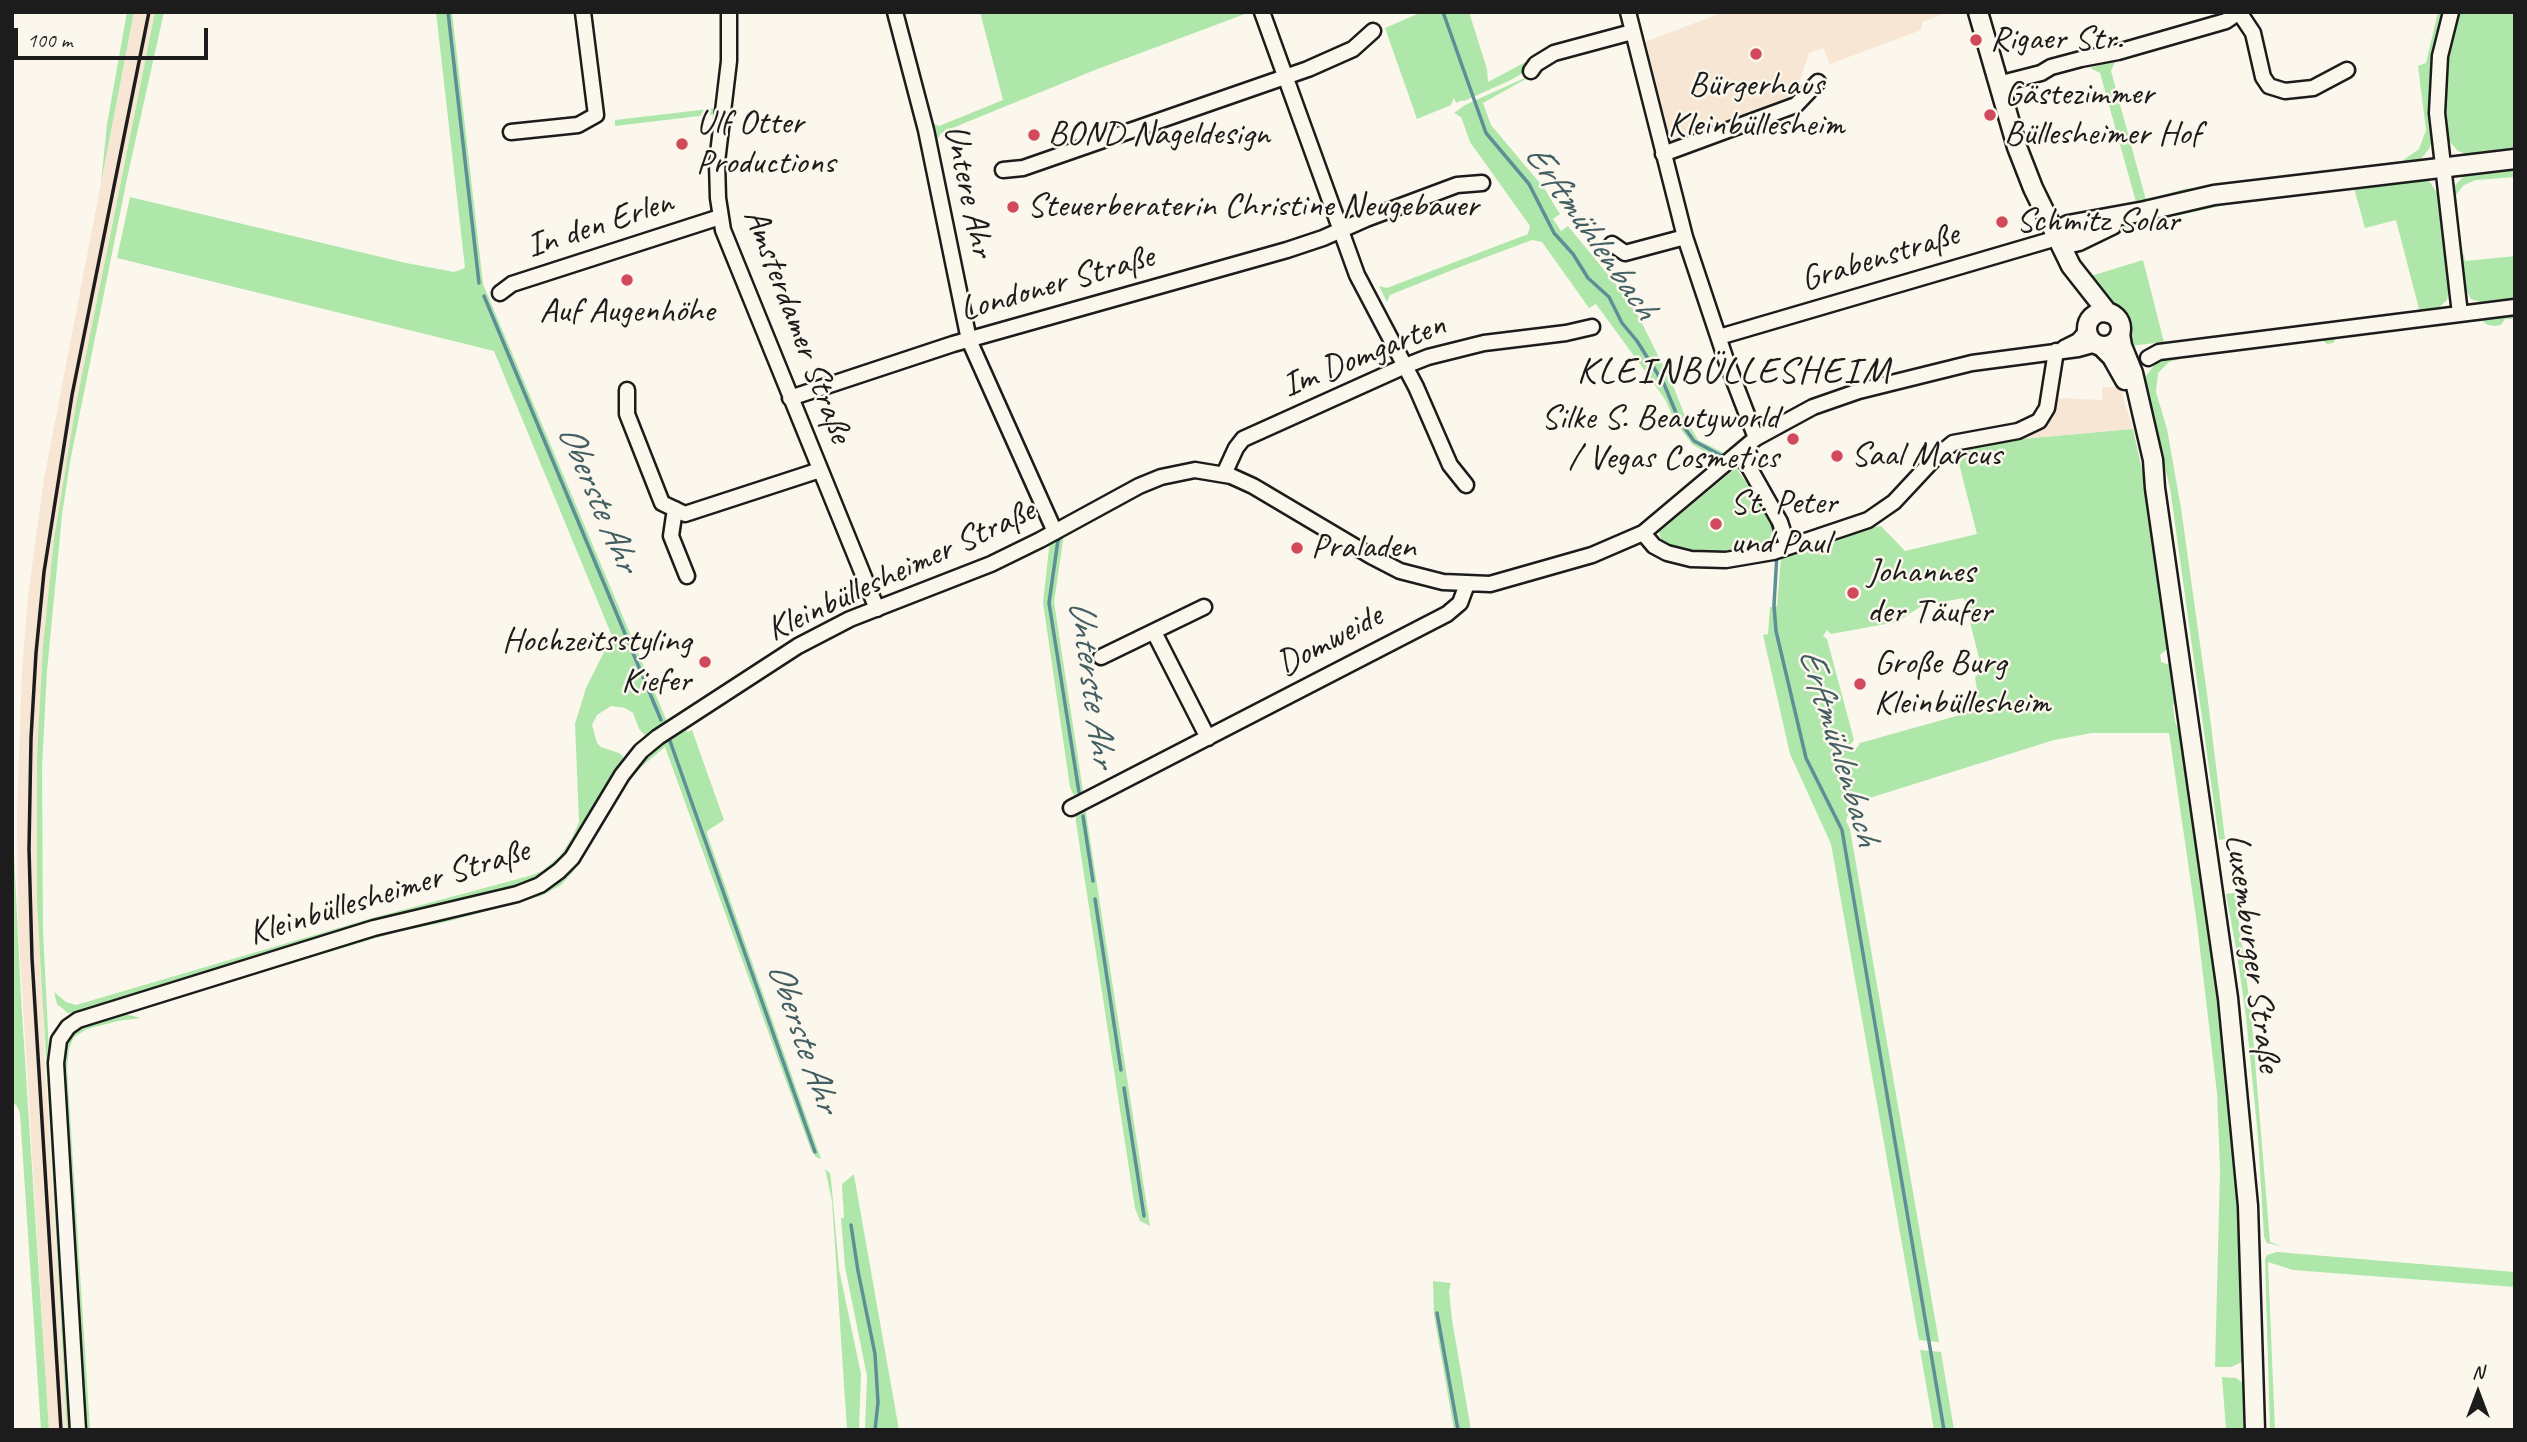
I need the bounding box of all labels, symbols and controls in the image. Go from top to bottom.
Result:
scale bar [18,14,212,58]
place label: Rigaer Str. [1990,19,2123,61]
text: 100 m [27,27,72,53]
marker: Rigaer Str. [1968,32,1984,48]
marker: Bürgerhaus Kleinbüllesheim [1748,46,1764,62]
place label: Bürgerhaus Kleinbüllesheim [1668,65,1844,147]
place label: Gästezimmer Büllesheimer Hof [2004,74,2201,156]
place label: Ulf Otter Productions [696,103,835,185]
marker: Gästezimmer Büllesheimer Hof [1982,107,1998,123]
place label: BOND Nageldesign [1048,114,1270,156]
street label: Untere Ahr [933,121,1003,261]
marker: BOND Nageldesign [1026,127,1042,143]
marker: Ulf Otter Productions [674,136,690,152]
water label: Erftmühlenbach [1513,136,1667,328]
street label: In den Erlen [522,182,678,268]
place label: Steuerberaterin Christine Neugebauer [1027,186,1479,228]
marker: Steuerberaterin Christine Neugebauer [1005,199,1021,215]
place label: Schmitz Solar [2016,201,2179,243]
street label: Amsterdamer Straße [733,203,861,449]
street label: Grabenstraße [1796,214,1964,302]
marker: Schmitz Solar [1994,214,2010,230]
street label: Londoner Straße [955,236,1159,332]
marker: Auf Augenhöhe [619,272,635,288]
place label: Auf Augenhöhe [540,291,714,333]
street label: Im Domgarten [1276,304,1452,408]
district label: KLEINBÜLLESHEIM [1580,349,1888,395]
place label: Silke S. Beautyworld / Vegas Cosmetics [1541,398,1779,480]
water label: Oberste Ahr [546,418,648,578]
marker: Silke S. Beautyworld / Vegas Cosmetics [1785,431,1801,447]
place label: Saal Marcus [1851,435,2002,477]
marker: Saal Marcus [1829,448,1845,464]
place label: St. Peter und Paul [1730,483,1837,565]
street label: Kleinbüllesheimer Straße [760,490,1042,652]
marker: St. Peter und Paul [1708,516,1724,532]
place label: Praladen [1311,527,1416,569]
marker: Praladen [1289,540,1305,556]
place label: Johannes der Täufer [1867,552,1992,634]
marker: Johannes der Täufer [1845,585,1861,601]
street label: Domweide [1270,596,1390,686]
water label: Unterste Ahr [1057,597,1125,769]
place label: Hochzeitsstyling Kiefer [502,621,691,703]
water label: Erftmühlenbach [1787,643,1889,851]
place label: Große Burg Kleinbüllesheim [1874,643,2050,725]
marker: Hochzeitsstyling Kiefer [697,654,713,670]
marker: Große Burg Kleinbüllesheim [1852,676,1868,692]
street label: Kleinbüllesheimer Straße [244,830,534,956]
street label: Luxemburger Straße [2215,831,2289,1075]
water label: Oberste Ahr [756,957,848,1117]
north arrow [2443,1358,2513,1428]
text: N [2472,1360,2484,1384]

